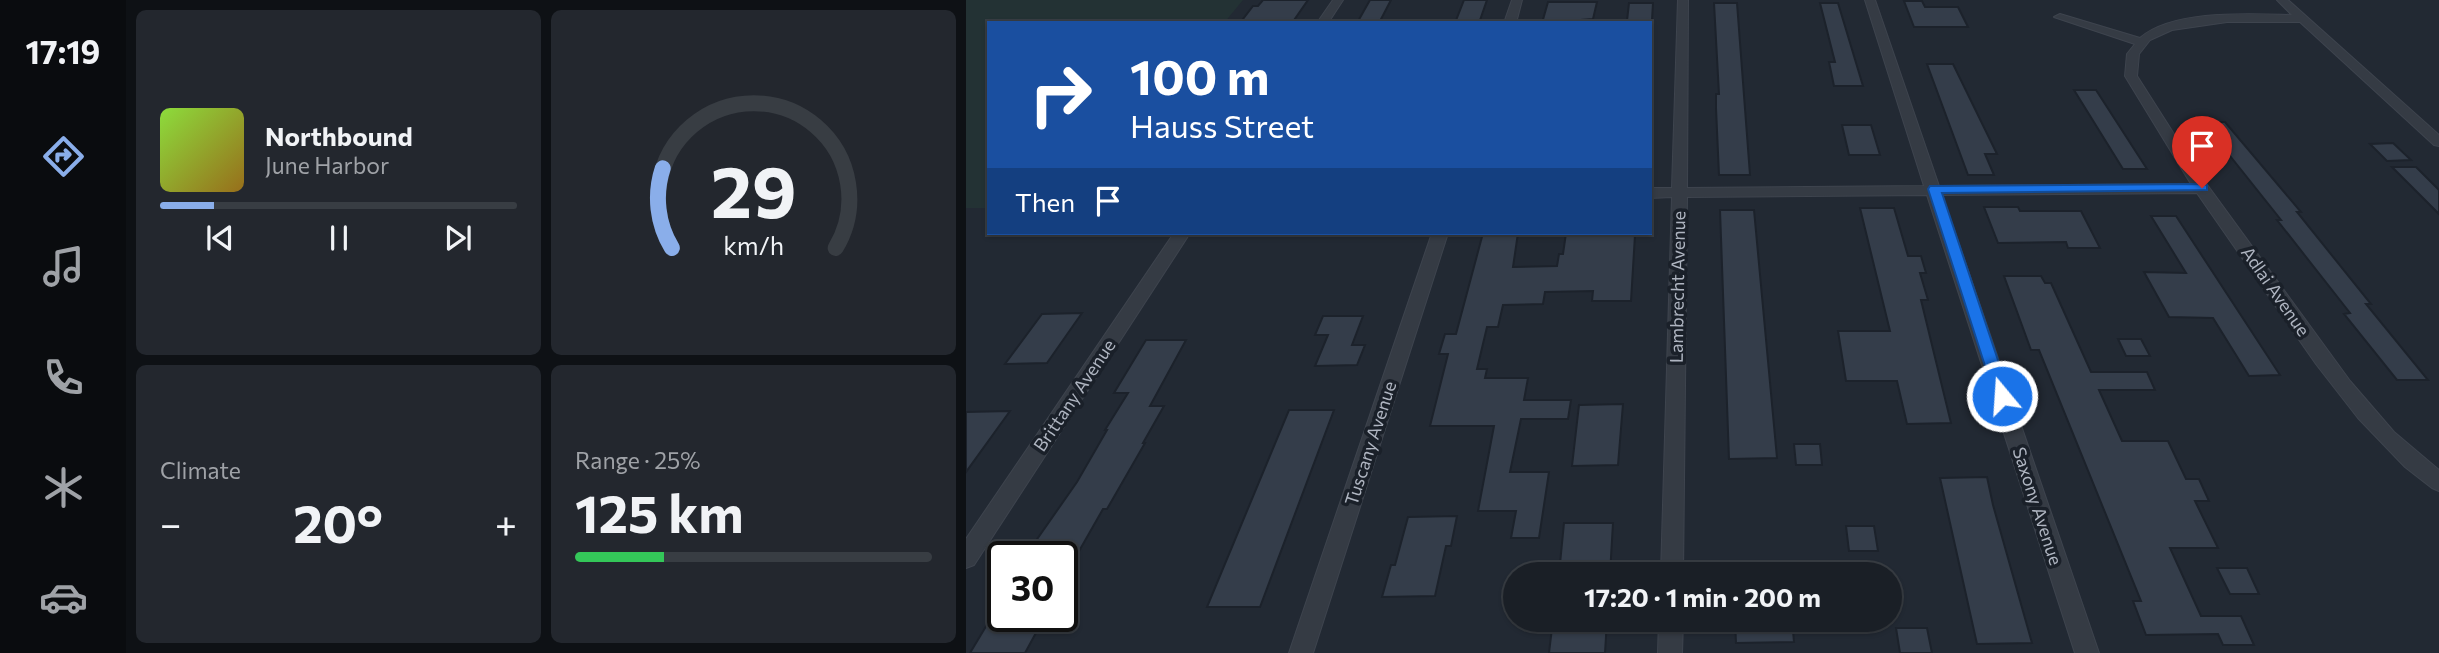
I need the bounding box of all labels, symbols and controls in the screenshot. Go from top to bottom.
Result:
text: 17:19 [26,31,100,71]
text: 100 m [1130,45,1269,105]
icon: right [1015,49,1106,140]
text: Hauss Street [1130,105,1314,145]
pin [2172,116,2232,188]
text: Northbound [265,120,413,151]
icon: arrive [2183,127,2221,165]
icon: directions [39,132,88,181]
text: 29 [711,145,796,234]
text: June Harbor [265,151,389,179]
icon: arrive [1089,182,1127,220]
text: Then [1015,186,1075,217]
street label: Lambrecht Avenue [1665,211,1689,363]
icon: previous [201,219,239,257]
icon: pause [320,219,358,257]
icon: next [439,219,477,257]
text: km/h [723,230,784,260]
icon: music [39,242,88,291]
street label: Adlai Avenue [2237,242,2315,340]
street label: Brittany Avenue [1028,335,1120,455]
icon: phone [39,353,88,402]
position arrow [1965,359,2039,433]
street label: Tuscany Avenue [1340,378,1400,508]
street label: Saxony Avenue [2009,444,2067,568]
text: Range · 25% [575,446,700,474]
text: Climate [160,456,241,484]
icon: climate [39,463,88,512]
text: 125 km [575,480,744,544]
text: 20° [293,490,383,554]
text: − [160,499,182,546]
text: + [495,499,517,546]
speed limit sign: 30 [987,541,1078,632]
icon: car [39,573,88,622]
text: 17:20 · 1 min · 200 m [1584,581,1821,612]

